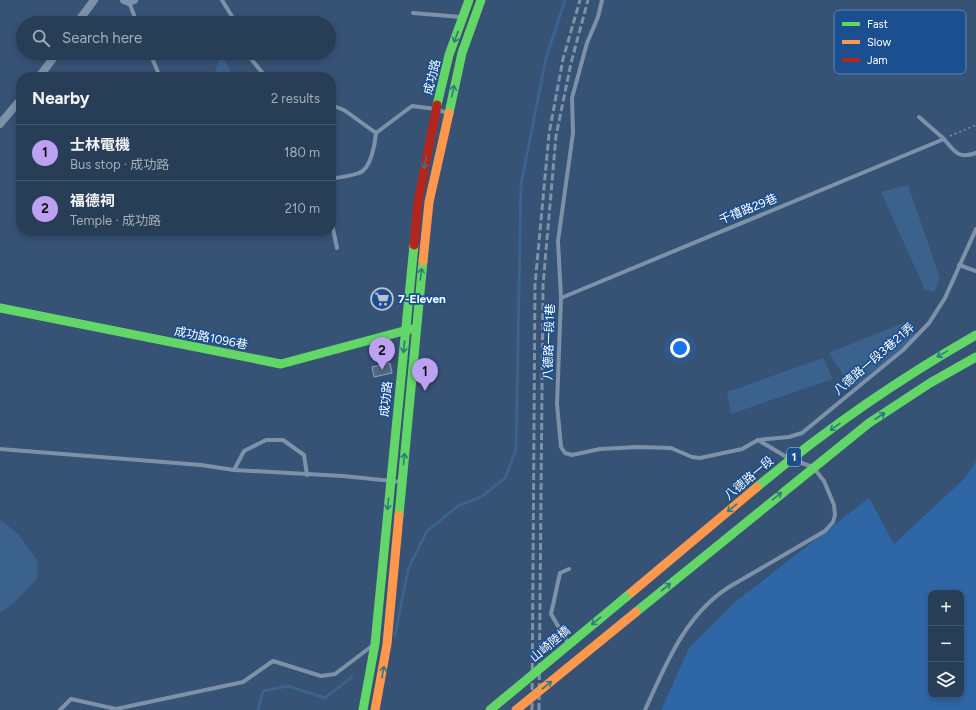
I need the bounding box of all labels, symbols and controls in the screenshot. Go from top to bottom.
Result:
legend [834,10,966,74]
search box [16,16,336,60]
text: Fast [867,18,888,31]
icon: search [30,27,52,49]
text: Search here [62,29,142,47]
one-way arrow [452,30,460,42]
text: Slow [867,36,891,49]
text: Jam [867,54,888,67]
street label: 成功路 [421,58,443,96]
one-way arrow [450,85,458,98]
text: Nearby [32,88,90,108]
text: 2 results [271,91,320,106]
text: 士林電機 [70,136,130,154]
text: 1 [42,145,48,160]
text: 180 m [284,145,320,160]
one-way arrow [421,156,429,169]
text: Bus stop · 成功路 [70,157,169,172]
street label: 千禧路29巷 [717,191,779,227]
text: 福德祠 [70,192,115,210]
text: 2 [41,201,49,216]
text: 210 m [285,201,320,216]
text: Temple · 成功路 [70,213,161,228]
one-way arrow [418,268,425,281]
supermarket icon: 7-Eleven [369,286,395,312]
place label: 7-Eleven [398,292,446,306]
street label: 八德路一段1巷 [541,303,557,381]
street label: 八德路一段3巷21弄 [831,320,917,398]
street label: 成功路1096巷 [173,324,249,352]
pin: 2 [369,337,395,370]
your location [670,338,690,358]
one-way arrow [400,340,407,353]
one-way arrow [936,351,948,359]
pin: 1 [412,358,438,391]
street label: 成功路 [377,380,395,418]
one-way arrow [874,411,885,420]
one-way arrow [829,423,840,431]
road number: 1 [787,448,801,466]
one-way arrow [401,453,408,466]
street label: 八德路一段 [722,453,776,503]
one-way arrow [772,492,783,500]
one-way arrow [384,498,392,511]
one-way arrow [727,503,738,512]
one-way arrow [660,582,671,591]
map controls [928,590,964,698]
button: + [928,590,964,626]
one-way arrow [590,617,601,626]
street label: 山崎陸橋 [527,623,573,665]
button: − [928,626,964,662]
button: layers [928,662,964,698]
one-way arrow [379,666,387,679]
one-way arrow [541,681,552,690]

